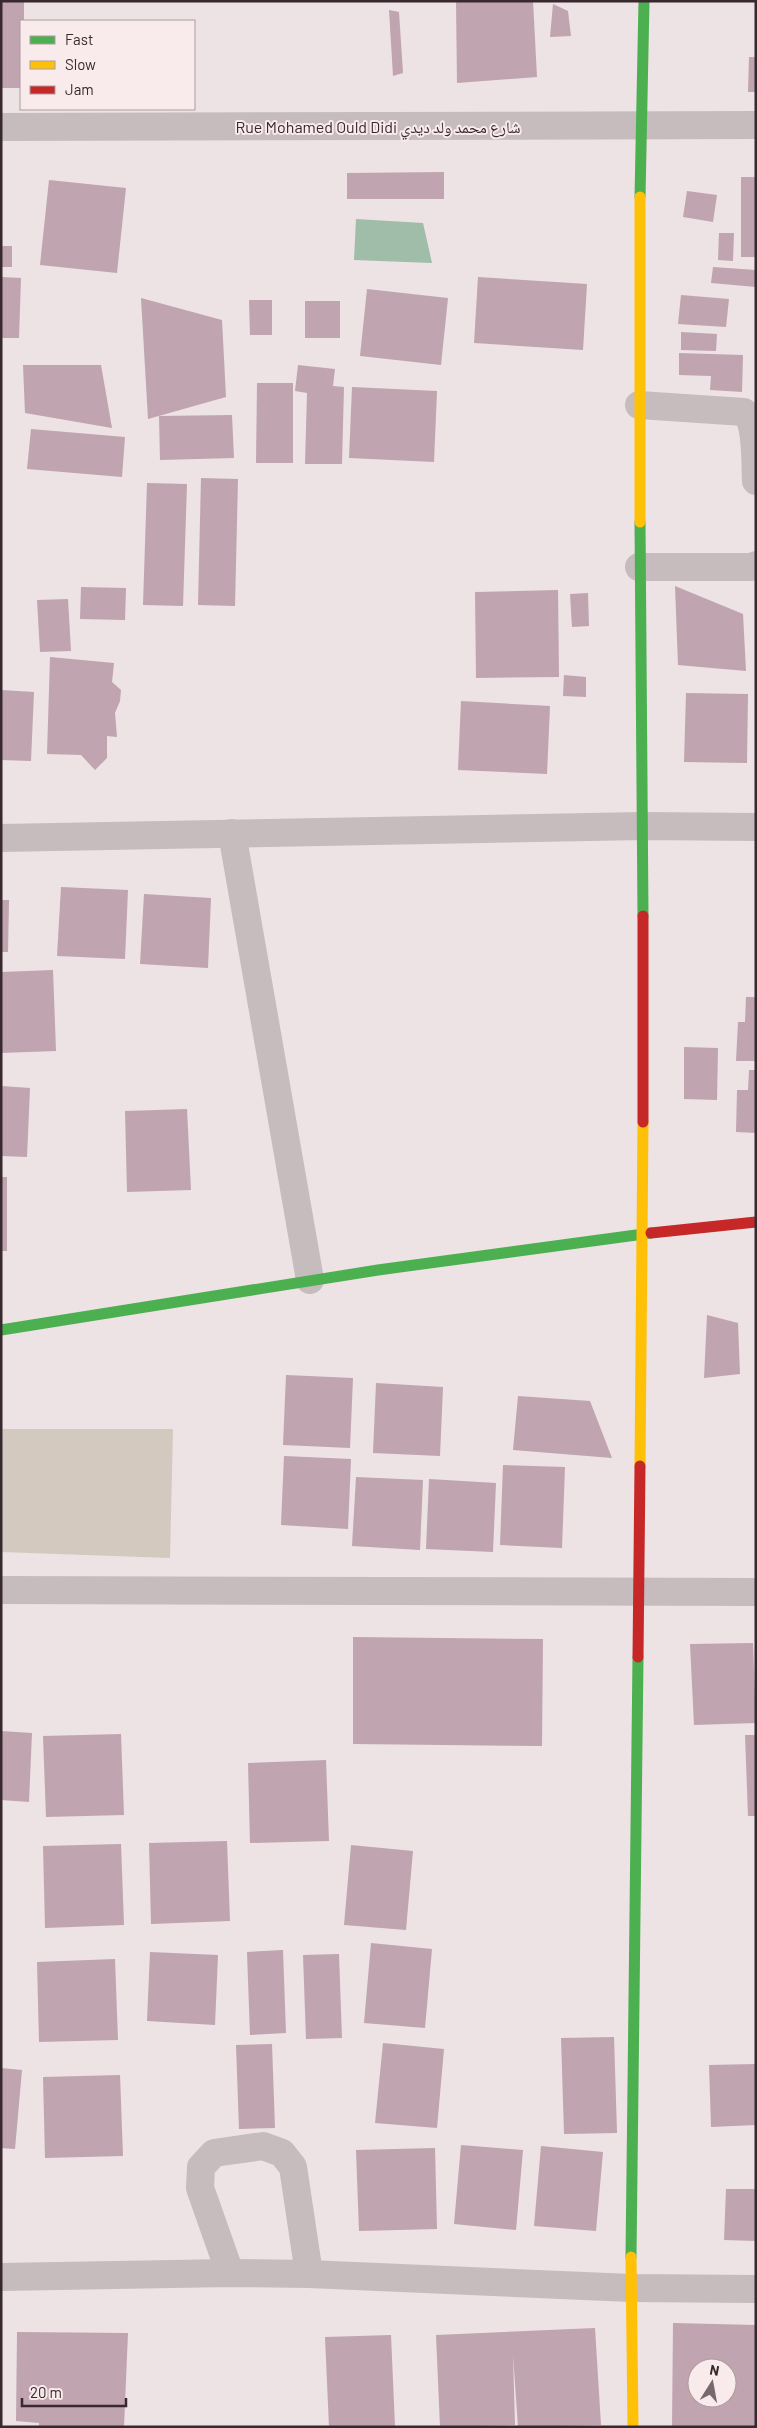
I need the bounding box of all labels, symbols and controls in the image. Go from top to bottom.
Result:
legend [20,20,195,110]
text: Fast [65,30,93,48]
text: Slow [65,55,96,73]
text: Jam [65,80,94,98]
street label: Rue Mohamed Ould Didi شارع محمد ولد ديدي [236,117,521,140]
north arrow [687,2358,737,2408]
text: N [708,2361,721,2379]
scale bar [22,2376,126,2408]
text: 20 m [30,2383,62,2401]

